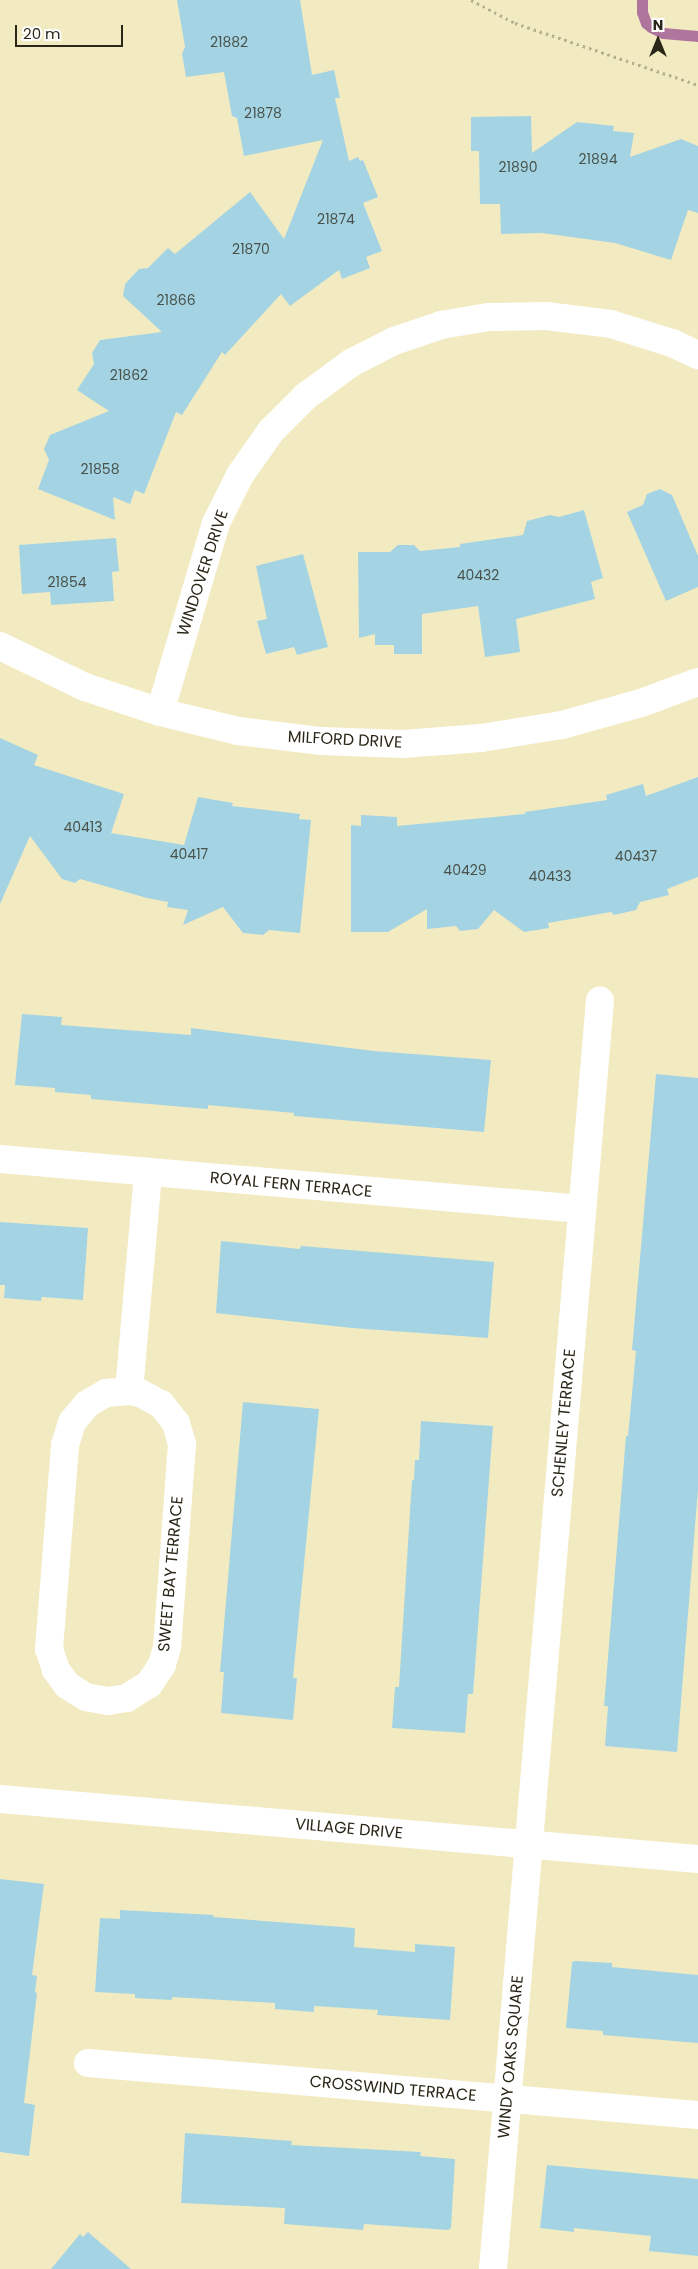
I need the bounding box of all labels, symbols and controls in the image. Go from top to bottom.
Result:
scale bar [18,15,125,47]
north arrow [633,15,683,65]
text: N [653,15,663,35]
text: 20 m [23,23,61,44]
house number: 21882 [210,34,248,50]
house number: 21878 [244,105,282,121]
house number: 21894 [579,151,617,167]
house number: 21890 [499,159,537,175]
house number: 21874 [317,211,355,227]
house number: 21870 [232,241,270,257]
house number: 21866 [156,292,196,308]
house number: 21862 [110,367,148,383]
house number: 21858 [81,461,119,477]
street label: WINDOVER DRIVE [174,507,232,639]
house number: 40432 [457,567,499,583]
house number: 21854 [48,574,86,590]
street label: MILFORD DRIVE [287,727,403,753]
house number: 40413 [63,819,103,835]
house number: 40417 [170,846,208,862]
house number: 40437 [615,848,657,864]
house number: 40429 [443,862,487,878]
house number: 40433 [529,868,571,884]
street label: ROYAL FERN TERRACE [209,1168,373,1202]
street label: SCHENLEY TERRACE [548,1348,580,1498]
street label: SWEET BAY TERRACE [155,1495,187,1653]
street label: VILLAGE DRIVE [294,1815,404,1843]
street label: WINDY OAKS SQUARE [494,1975,528,2139]
street label: CROSSWIND TERRACE [309,2072,477,2106]

